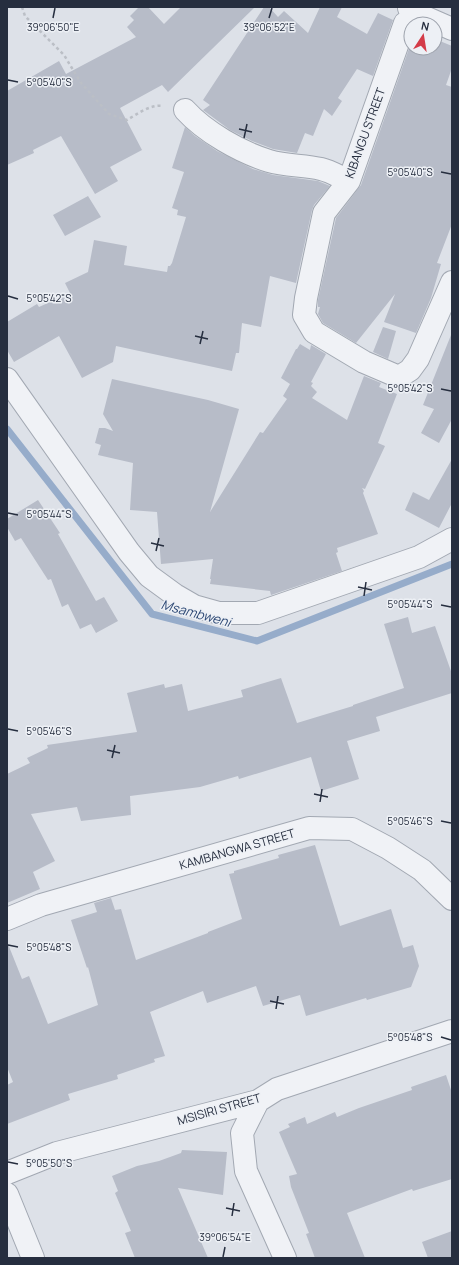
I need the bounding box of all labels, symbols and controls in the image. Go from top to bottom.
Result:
north arrow [403,16,443,56]
text: N [420,18,431,34]
text: 39°06'50"E [27,20,79,34]
text: 39°06'52"E [243,20,295,34]
text: 5°05'40"S [26,75,72,89]
street label: KIBANGU STREET [341,85,390,181]
text: 5°05'40"S [387,165,433,179]
text: 5°05'42"S [27,291,71,305]
text: 5°05'42"S [388,381,432,395]
text: 5°05'44"S [27,507,71,521]
water label: Msambweni [159,595,235,631]
text: 5°05'44"S [388,597,432,611]
text: 5°05'46"S [26,724,72,738]
text: 5°05'46"S [387,814,433,828]
street label: KAMBANGWA STREET [177,824,298,874]
text: 5°05'48"S [27,940,71,954]
text: 5°05'48"S [388,1030,432,1044]
street label: MSISIRI STREET [175,1089,264,1129]
text: 5°05'50"S [26,1156,72,1170]
text: 39°06'54"E [199,1230,251,1244]

